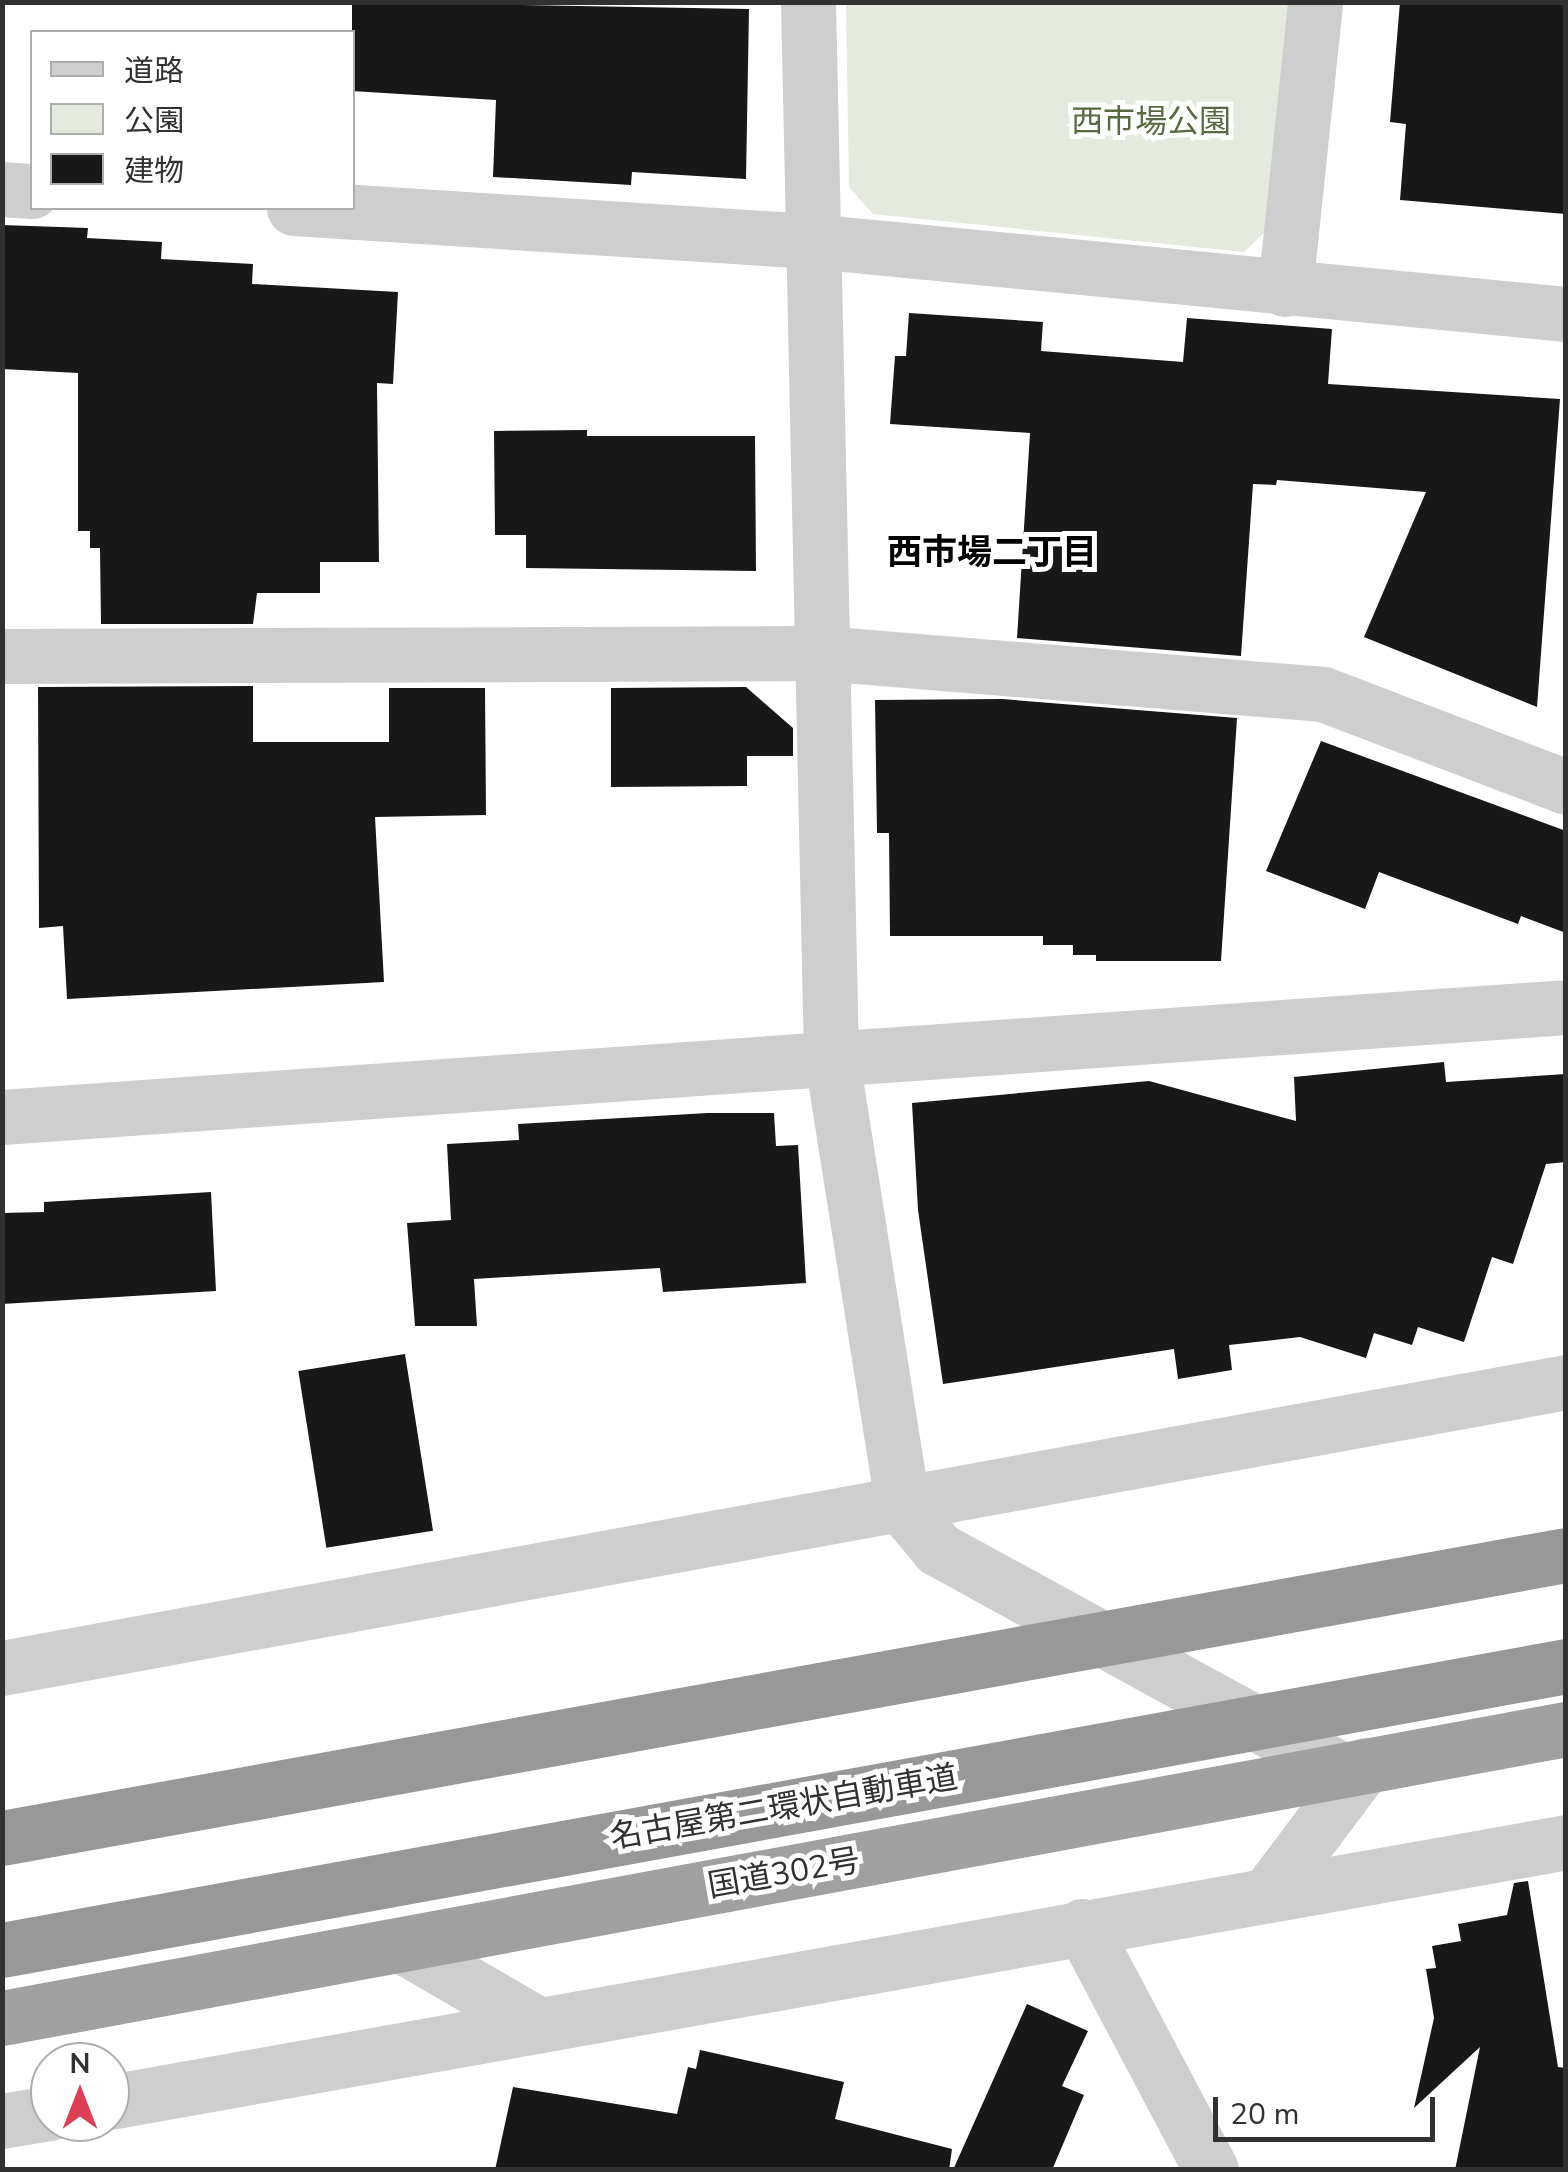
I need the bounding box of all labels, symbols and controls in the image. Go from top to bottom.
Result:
legend [30,30,355,210]
text: 道路 [124,51,184,92]
text: 公園 [124,101,184,142]
park label: 西市場公園 [1071,103,1231,141]
text: 建物 [124,151,184,192]
district label: 西市場二丁目 [887,532,1097,574]
street label: 名古屋第二環状自動車道 [607,1759,961,1857]
street label: 国道302号 [705,1842,863,1906]
north arrow [30,2042,130,2142]
text: N [70,2045,90,2083]
scale bar [1218,2077,1440,2139]
text: 20 m [1230,2094,1299,2135]

